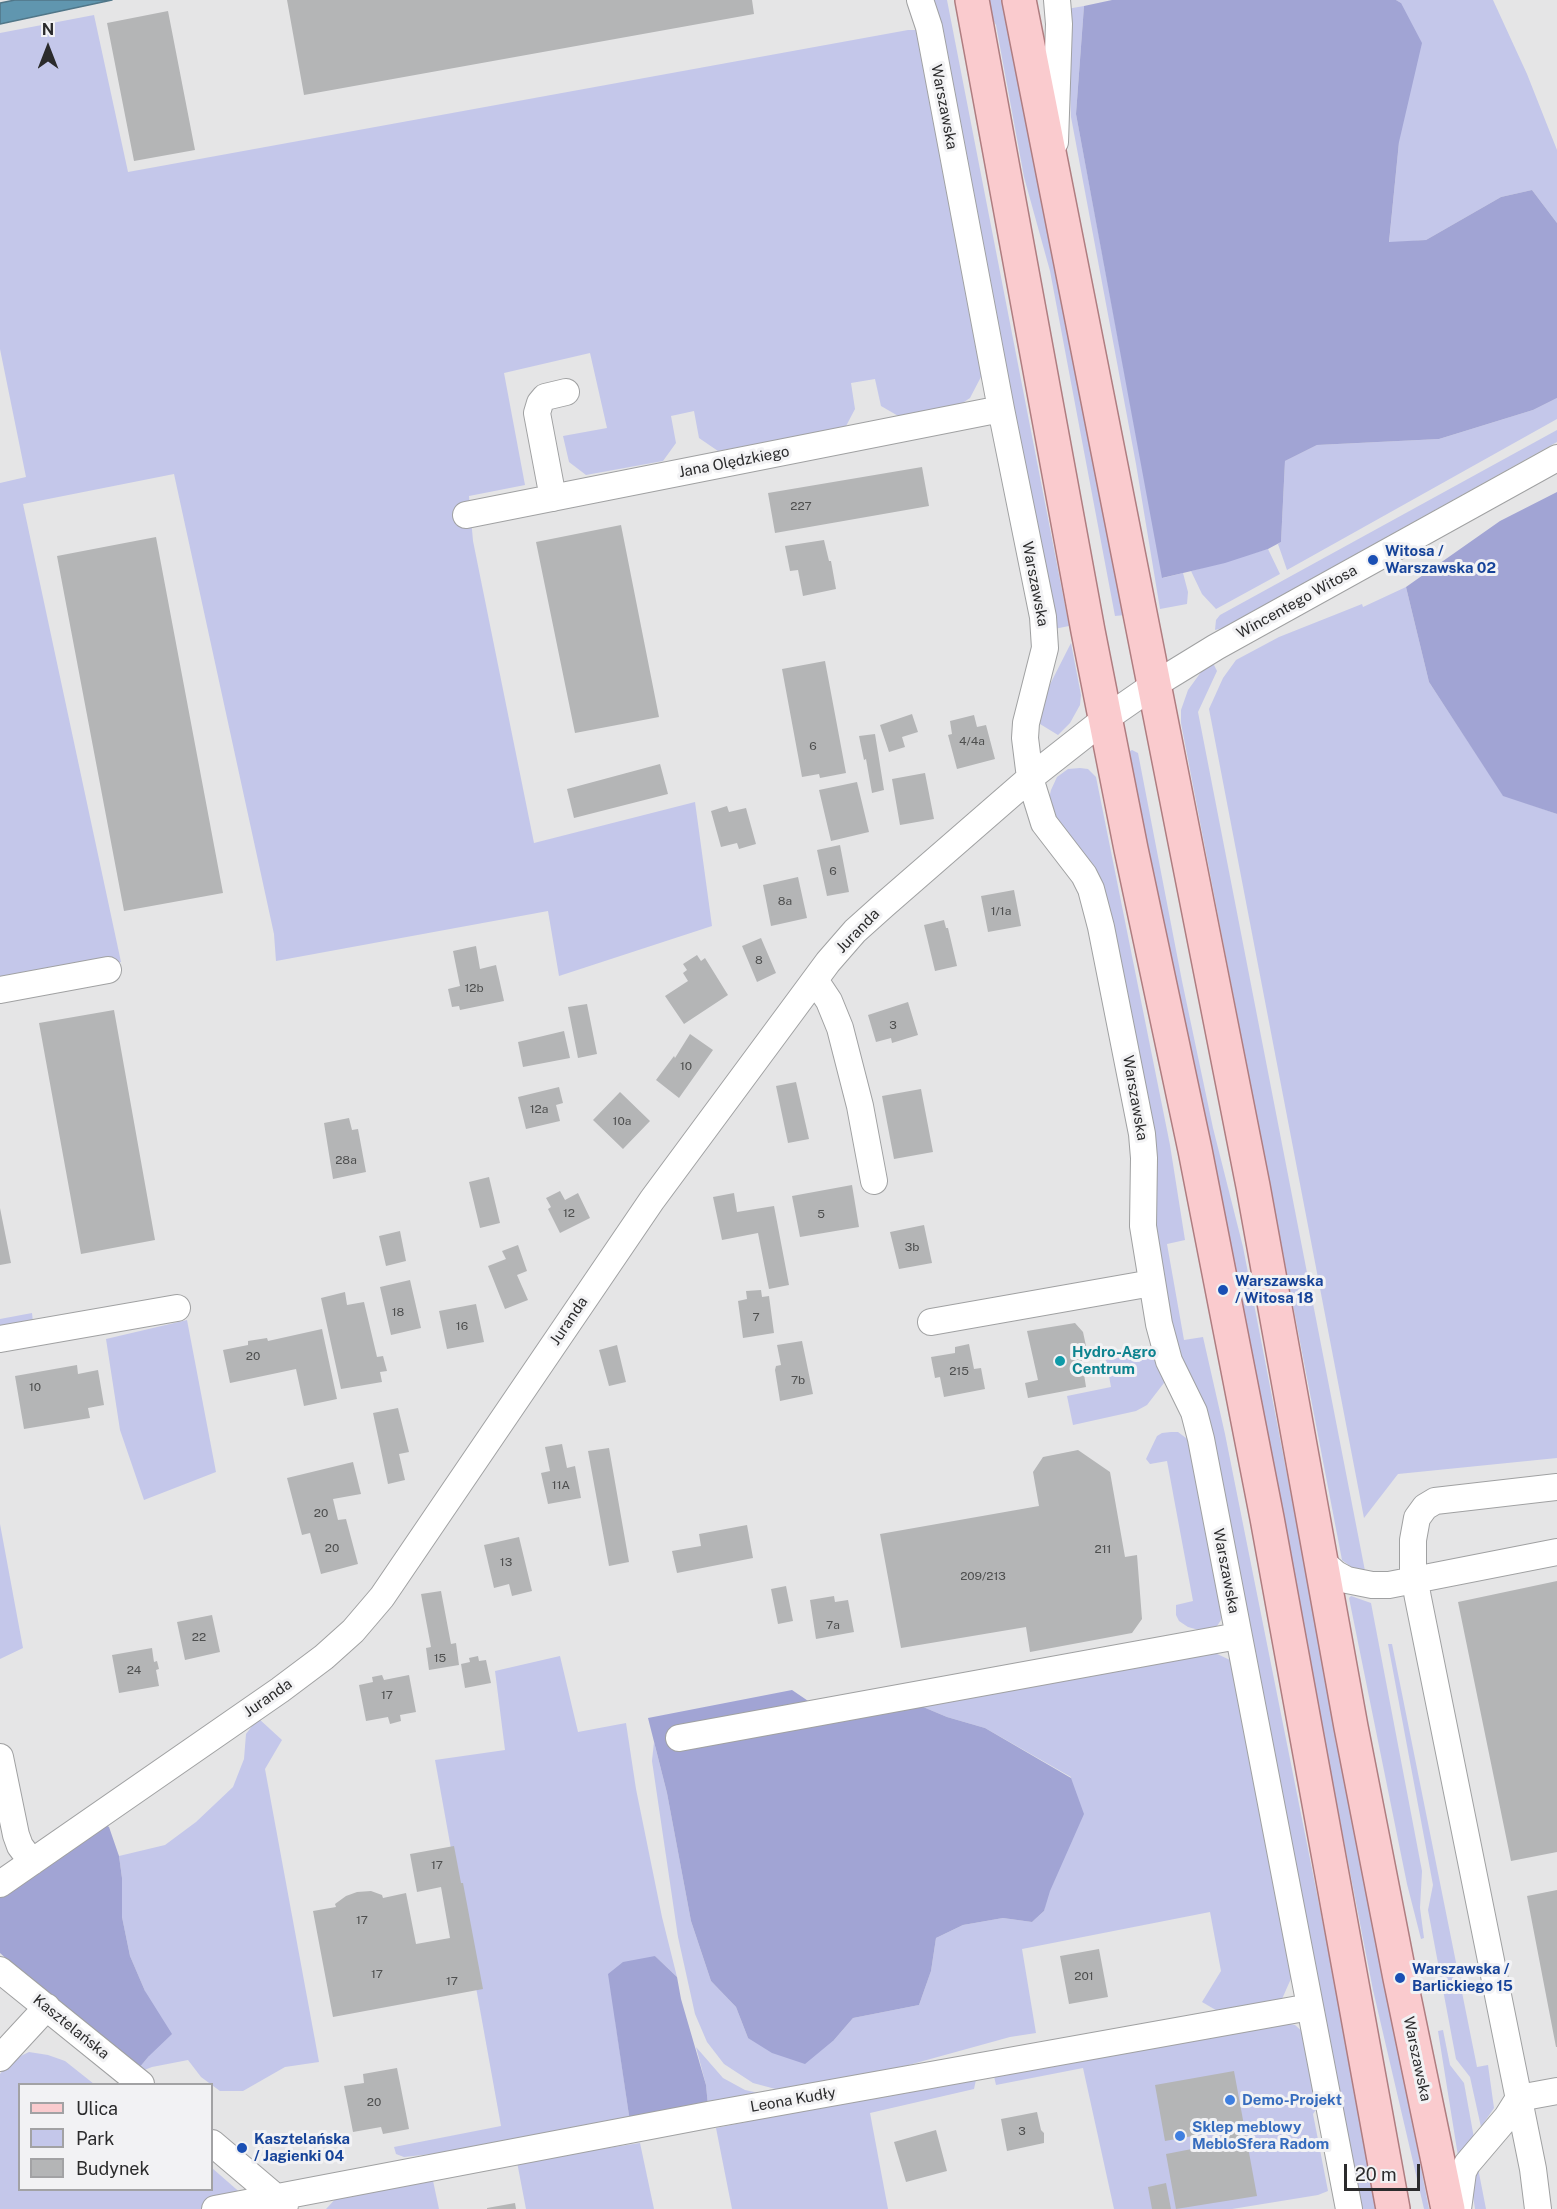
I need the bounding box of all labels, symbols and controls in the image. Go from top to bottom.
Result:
north arrow [18,18,78,78]
text: N [42,20,54,39]
street label: Warszawska [927,63,961,151]
street label: Jana Olędzkiego [677,442,791,482]
house number: 227 [790,499,812,513]
street label: Warszawska [1018,540,1052,628]
place label: Witosa / Warszawska 02 [1385,542,1496,577]
marker: Witosa / Warszawska 02 [1366,553,1380,567]
street label: Wincentego Witosa [1234,561,1360,643]
house number: 4/4a [959,734,985,748]
house number: 6 [809,739,817,753]
house number: 6 [829,864,837,878]
house number: 8a [778,894,792,908]
house number: 1/1a [991,904,1011,918]
street label: Juranda [833,905,883,957]
house number: 8 [755,953,763,967]
house number: 12b [464,981,484,995]
house number: 3 [889,1018,897,1032]
street label: Warszawska [1119,1054,1151,1142]
house number: 10 [680,1059,692,1073]
house number: 12a [530,1102,548,1116]
house number: 10a [613,1114,631,1128]
house number: 28a [335,1153,357,1167]
house number: 12 [563,1206,575,1220]
house number: 5 [817,1207,825,1221]
house number: 3b [905,1240,919,1254]
place label: Warszawska / Witosa 18 [1235,1272,1323,1307]
marker: Warszawska / Witosa 18 [1216,1283,1230,1297]
street label: Juranda [546,1293,592,1349]
house number: 18 [392,1305,404,1319]
house number: 7 [752,1310,760,1324]
house number: 16 [456,1319,468,1333]
place label: Hydro-Agro Centrum [1072,1343,1156,1378]
house number: 20 [246,1349,260,1363]
marker: Hydro-Agro Centrum [1053,1354,1067,1368]
house number: 215 [949,1364,969,1378]
house number: 7b [791,1373,805,1387]
house number: 10 [29,1380,41,1394]
house number: 11A [552,1478,570,1492]
house number: 20 [314,1506,328,1520]
street label: Warszawska [1209,1527,1243,1615]
house number: 20 [325,1541,339,1555]
house number: 211 [1095,1542,1111,1556]
house number: 13 [500,1555,512,1569]
house number: 209/213 [960,1569,1006,1583]
house number: 7a [826,1618,840,1632]
house number: 22 [192,1630,206,1644]
house number: 15 [434,1651,446,1665]
house number: 24 [127,1663,141,1677]
street label: Juranda [241,1675,295,1721]
house number: 17 [381,1688,393,1702]
house number: 17 [431,1858,443,1872]
house number: 17 [356,1913,368,1927]
place label: Warszawska / Barlickiego 15 [1412,1960,1513,1995]
house number: 17 [371,1967,383,1981]
house number: 201 [1074,1969,1094,1983]
marker: Warszawska / Barlickiego 15 [1393,1971,1407,1985]
house number: 17 [446,1974,458,1988]
street label: Kasztelańska [29,1991,113,2063]
street label: Warszawska [1399,2015,1435,2103]
legend [18,2083,213,2191]
street label: Leona Kudły [749,2084,837,2116]
place label: Demo-Projekt [1242,2091,1342,2109]
marker: Demo-Projekt [1223,2093,1237,2107]
house number: 20 [367,2095,381,2109]
text: Ulica [76,2098,118,2119]
place label: Sklep meblowy MebloSfera Radom [1192,2118,1329,2153]
house number: 3 [1018,2124,1026,2138]
text: Park [76,2128,114,2149]
marker: Sklep meblowy MebloSfera Radom [1173,2129,1187,2143]
place label: Kasztelańska / Jagienki 04 [254,2130,350,2165]
marker: Kasztelańska / Jagienki 04 [235,2141,249,2155]
scale bar [1347,2152,1424,2190]
text: Budynek [76,2158,150,2179]
text: 20 m [1355,2164,1397,2185]

